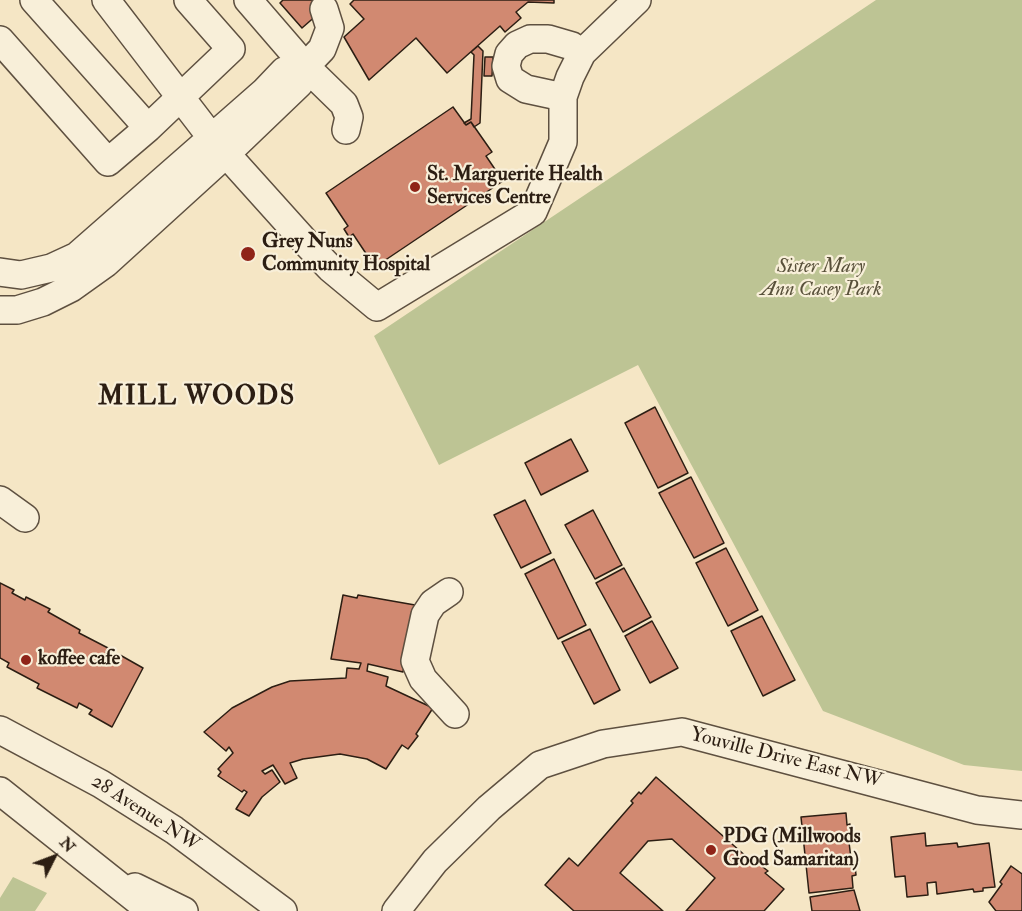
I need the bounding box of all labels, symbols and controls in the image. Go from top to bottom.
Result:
place label: St. Marguerite Health Services Centre [427,164,603,211]
marker: St. Marguerite Health Services Centre [408,180,422,194]
place label: Grey Nuns Community Hospital [262,231,430,278]
marker: Grey Nuns Community Hospital [239,245,257,263]
park label: Sister Mary Ann Casey Park [761,256,881,303]
district label: MILL WOODS [98,382,296,414]
place label: koffee cafe [38,648,120,672]
marker: koffee cafe [19,653,33,667]
street label: Youville Drive East NW [688,724,884,794]
street label: 28 Avenue NW [86,770,204,858]
place label: PDG (Millwoods Good Samaritan) [723,826,861,873]
north arrow [24,827,84,887]
text: N [55,833,80,857]
marker: PDG (Millwoods Good Samaritan) [704,843,718,857]

